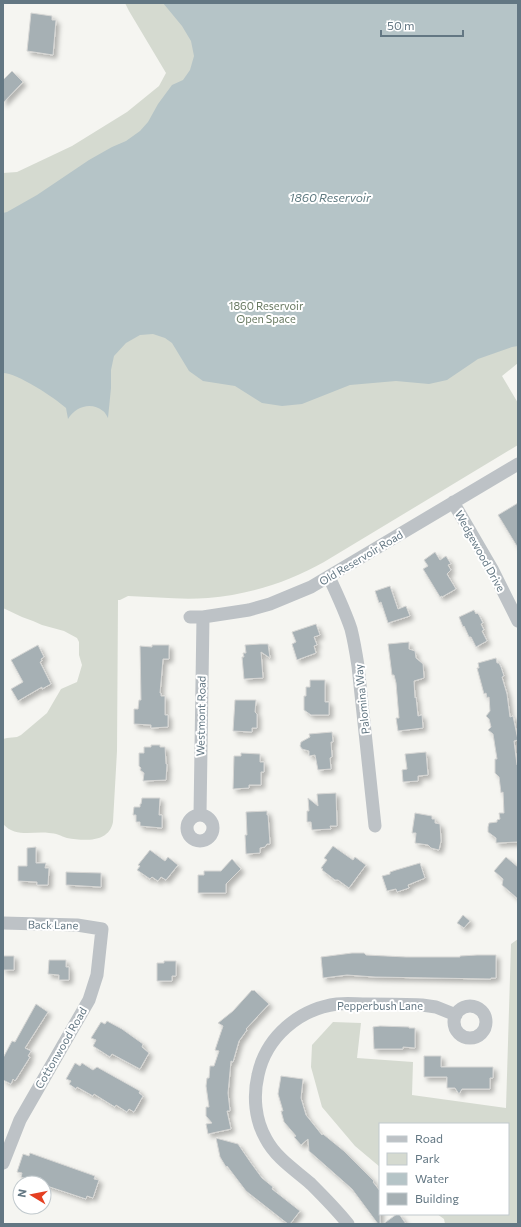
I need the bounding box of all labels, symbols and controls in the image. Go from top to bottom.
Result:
scale bar [381,12,463,38]
text: 50 m [387,18,415,32]
water label: 1860 Reservoir [289,190,372,204]
park label: 1860 Reservoir Open Space [229,299,304,325]
street label: Wedgewood Drive [453,508,508,594]
street label: Old Reservoir Road [317,527,405,588]
street label: Palomina Way [351,663,372,735]
street label: Westmont Road [193,676,208,756]
street label: Back Lane [28,918,79,931]
street label: Pepperbush Lane [337,999,423,1012]
street label: Cottonwood Road [32,1005,89,1091]
legend [379,1123,509,1215]
text: Road [415,1131,443,1145]
text: Park [415,1151,441,1165]
text: Water [415,1171,449,1185]
north arrow [12,1175,52,1215]
text: N [15,1188,29,1198]
text: Building [415,1191,459,1205]

